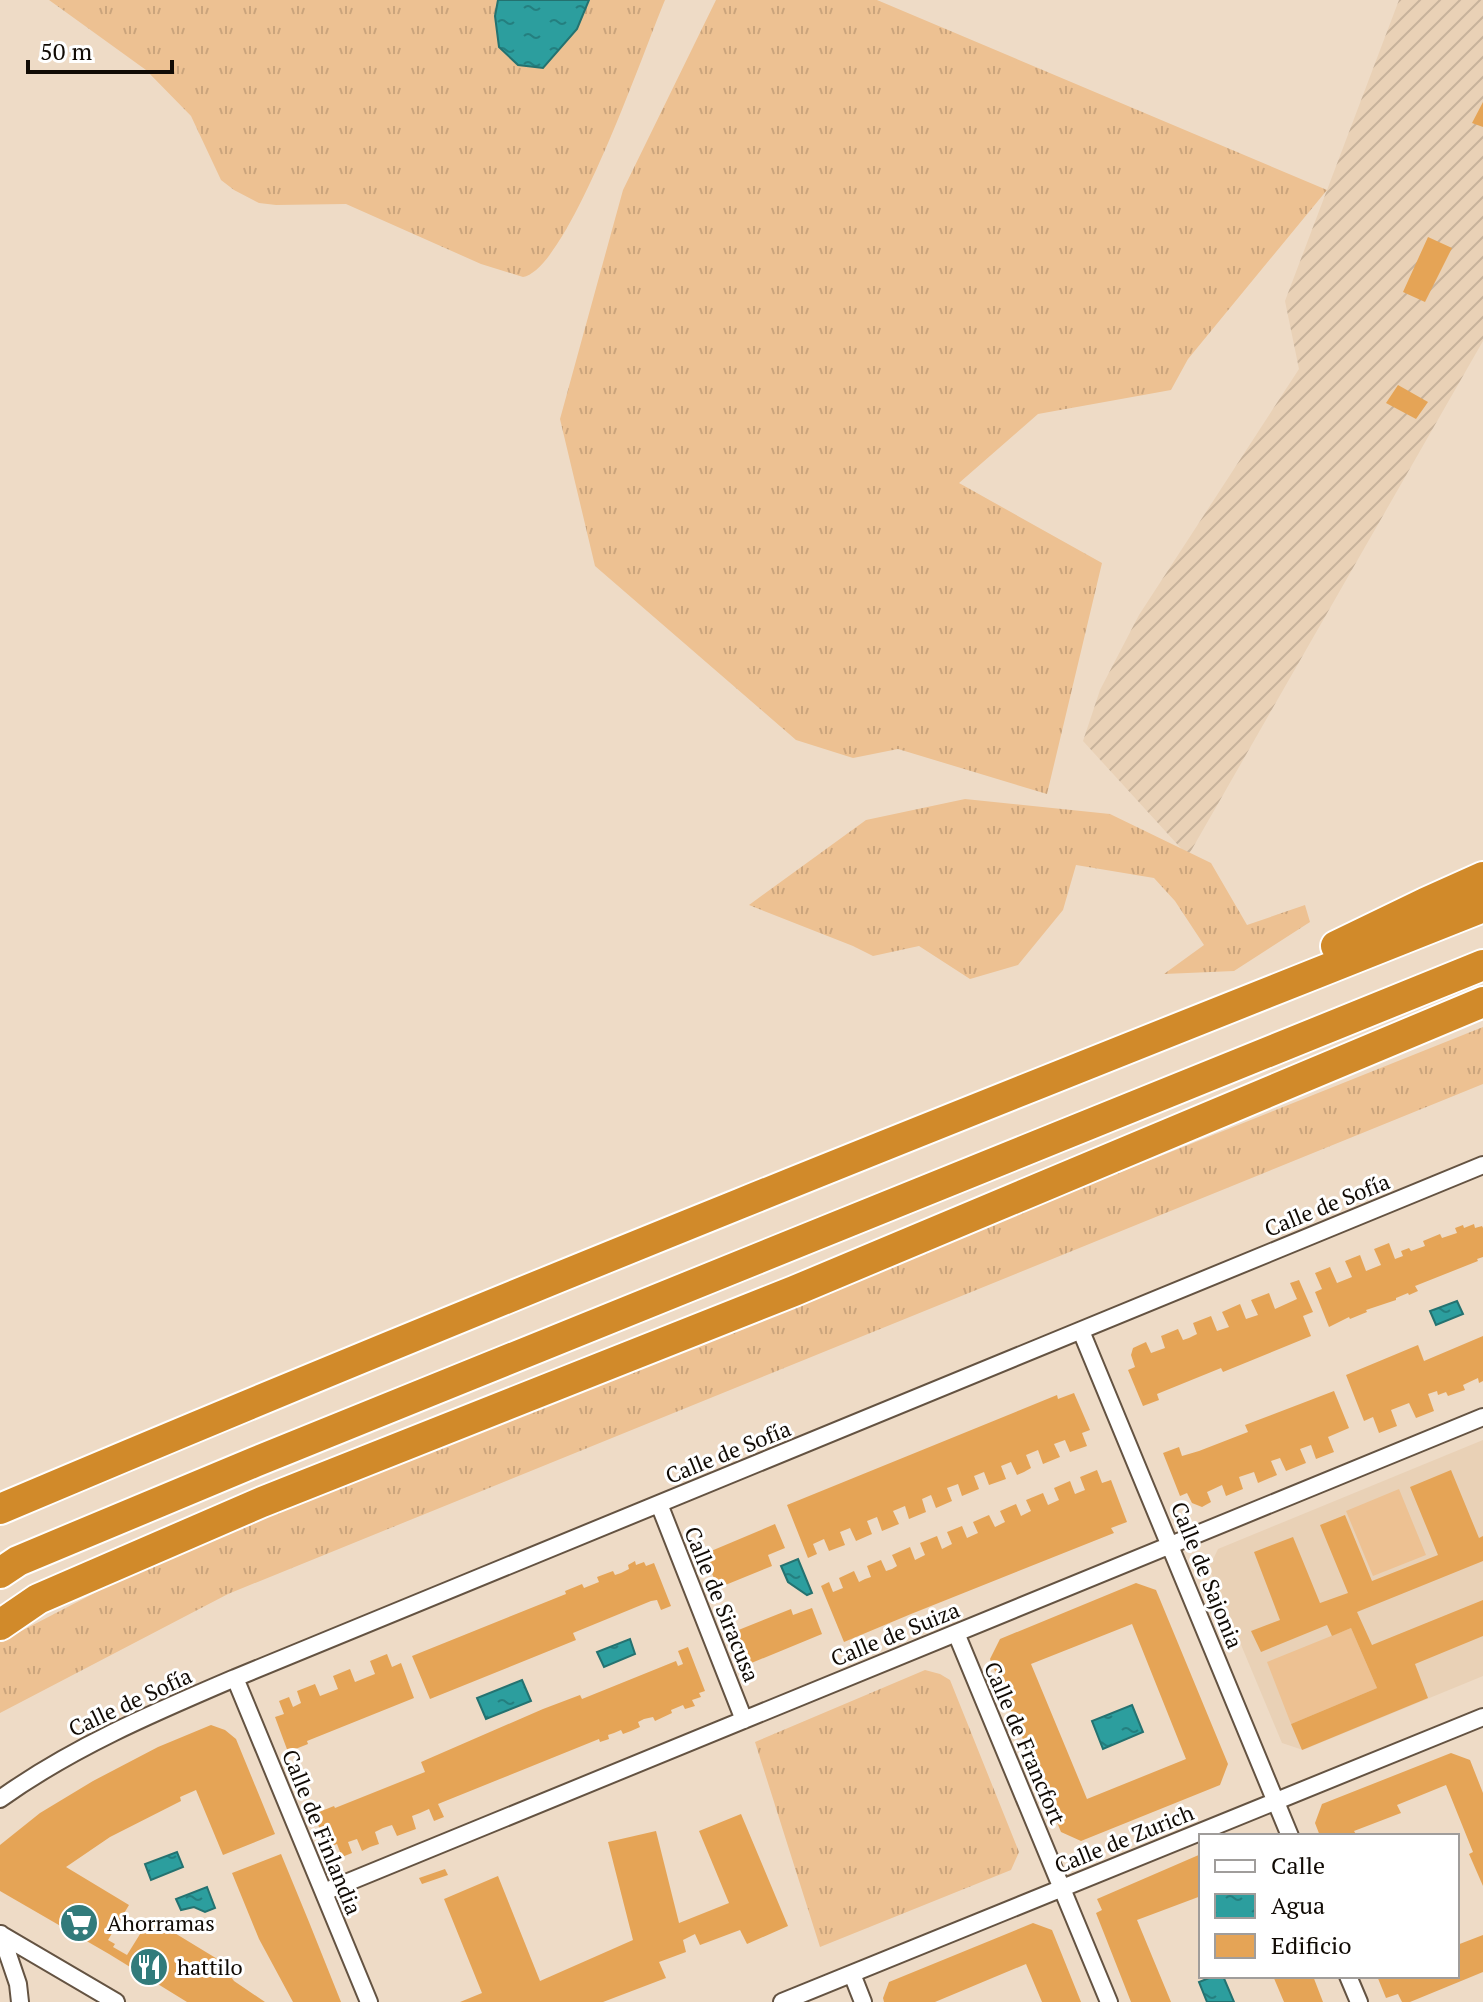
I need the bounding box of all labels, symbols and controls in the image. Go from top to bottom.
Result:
scale bar [28,24,172,74]
text: 50 m [40,35,92,67]
street label: Calle de Sofía [1260,1166,1394,1243]
street label: Calle de Sofía [661,1413,795,1490]
street label: Calle de Sajonia [1165,1497,1250,1652]
street label: Calle de Siracusa [678,1522,767,1686]
street label: Calle de Suiza [826,1595,964,1673]
street label: Calle de Francfort [978,1657,1073,1829]
street label: Calle de Sofía [63,1660,196,1743]
street label: Calle de Finlandia [276,1745,369,1919]
street label: Calle de Zurich [1050,1797,1198,1880]
legend [1199,1834,1459,1978]
text: Calle [1271,1849,1325,1881]
text: Agua [1271,1889,1325,1921]
supermarket icon: Ahorramas [58,1902,100,1944]
place label: Ahorramas [107,1908,215,1937]
text: Edificio [1271,1929,1352,1961]
restaurant icon: hattilo [128,1946,170,1988]
place label: hattilo [177,1952,243,1981]

